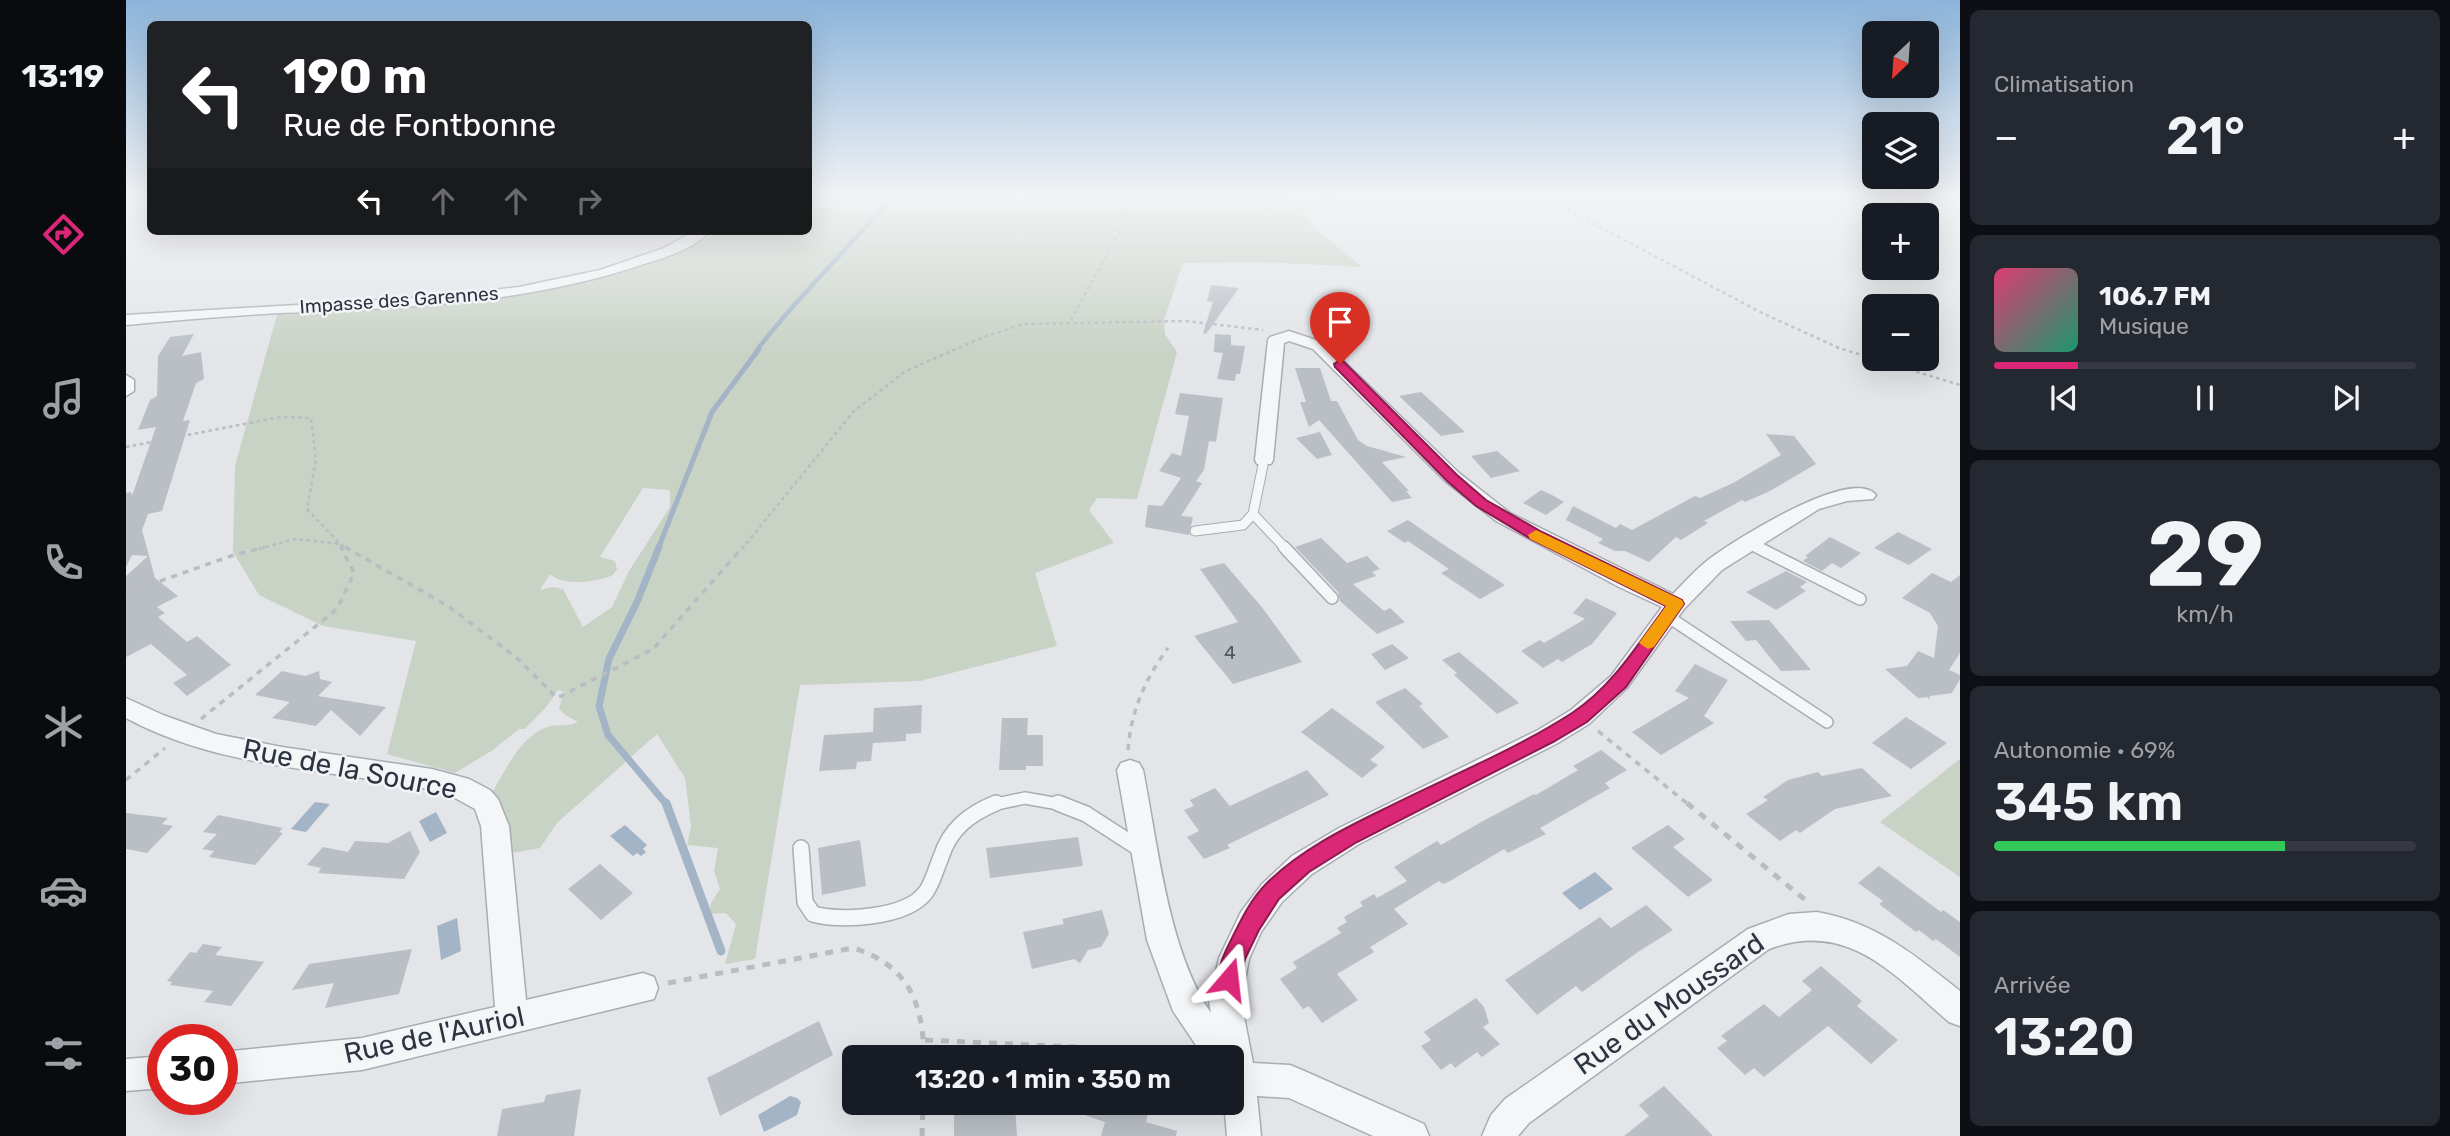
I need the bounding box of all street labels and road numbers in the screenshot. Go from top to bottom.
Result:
street label: Impasse des Garennes [299,282,499,318]
street label: Rue de la Source [240,732,460,806]
street label: Rue du Moussard [1568,926,1770,1082]
street label: Rue de l'Auriol [341,1000,527,1070]

